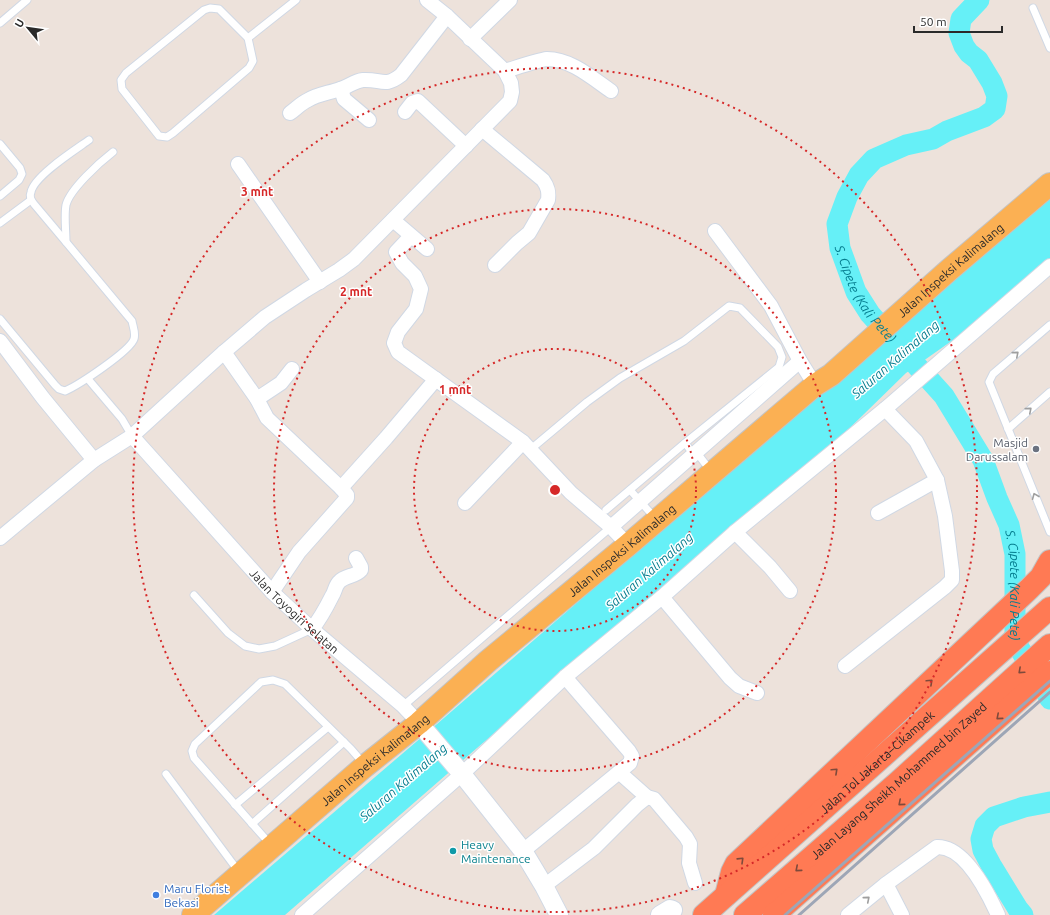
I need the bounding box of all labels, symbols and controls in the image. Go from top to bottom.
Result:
north arrow [8,8,48,48]
scale bar [914,8,1002,34]
text: 50 m [920,15,947,28]
text: U [12,17,26,29]
text: 3 mnt [241,185,273,198]
street label: Jalan Inspeksi Kalimalang [895,220,1006,319]
water label: S. Cipete (Kali Pete) [832,242,899,346]
text: 2 mnt [340,285,372,298]
water label: Saluran Kalimalang [848,317,941,401]
one-way arrow [1011,352,1019,359]
text: 1 mnt [439,383,471,396]
one-way arrow [1024,408,1032,415]
place label: Masjid Darussalam [966,436,1028,463]
marker: Masjid Darussalam [1031,444,1041,454]
centre of rings [548,483,562,497]
one-way arrow [1032,493,1040,500]
street label: Jalan Inspeksi Kalimalang [565,501,678,599]
water label: S. Cipete (Kali Pete) [1003,528,1022,640]
water label: Saluran Kalimalang [602,529,695,613]
street label: Jalan Toyogiri Selatan [248,566,342,656]
one-way arrow [1018,667,1026,674]
one-way arrow [925,679,933,687]
street label: Jalan Layang Sheikh Mohammed bin Zayed [808,699,989,861]
street label: Jalan Tol Jakarta–Cikampek [817,708,937,816]
street label: Jalan Inspeksi Kalimalang [318,711,431,808]
one-way arrow [996,713,1003,720]
water label: Saluran Kalimalang [356,740,449,824]
one-way arrow [830,768,838,776]
one-way arrow [898,798,906,806]
place label: Heavy Maintenance [461,838,531,865]
marker: Heavy Maintenance [448,846,458,856]
one-way arrow [736,858,743,865]
one-way arrow [795,864,803,872]
place label: Maru Florist Bekasi [164,882,229,909]
marker: Maru Florist Bekasi [151,890,161,900]
one-way arrow [862,897,869,904]

